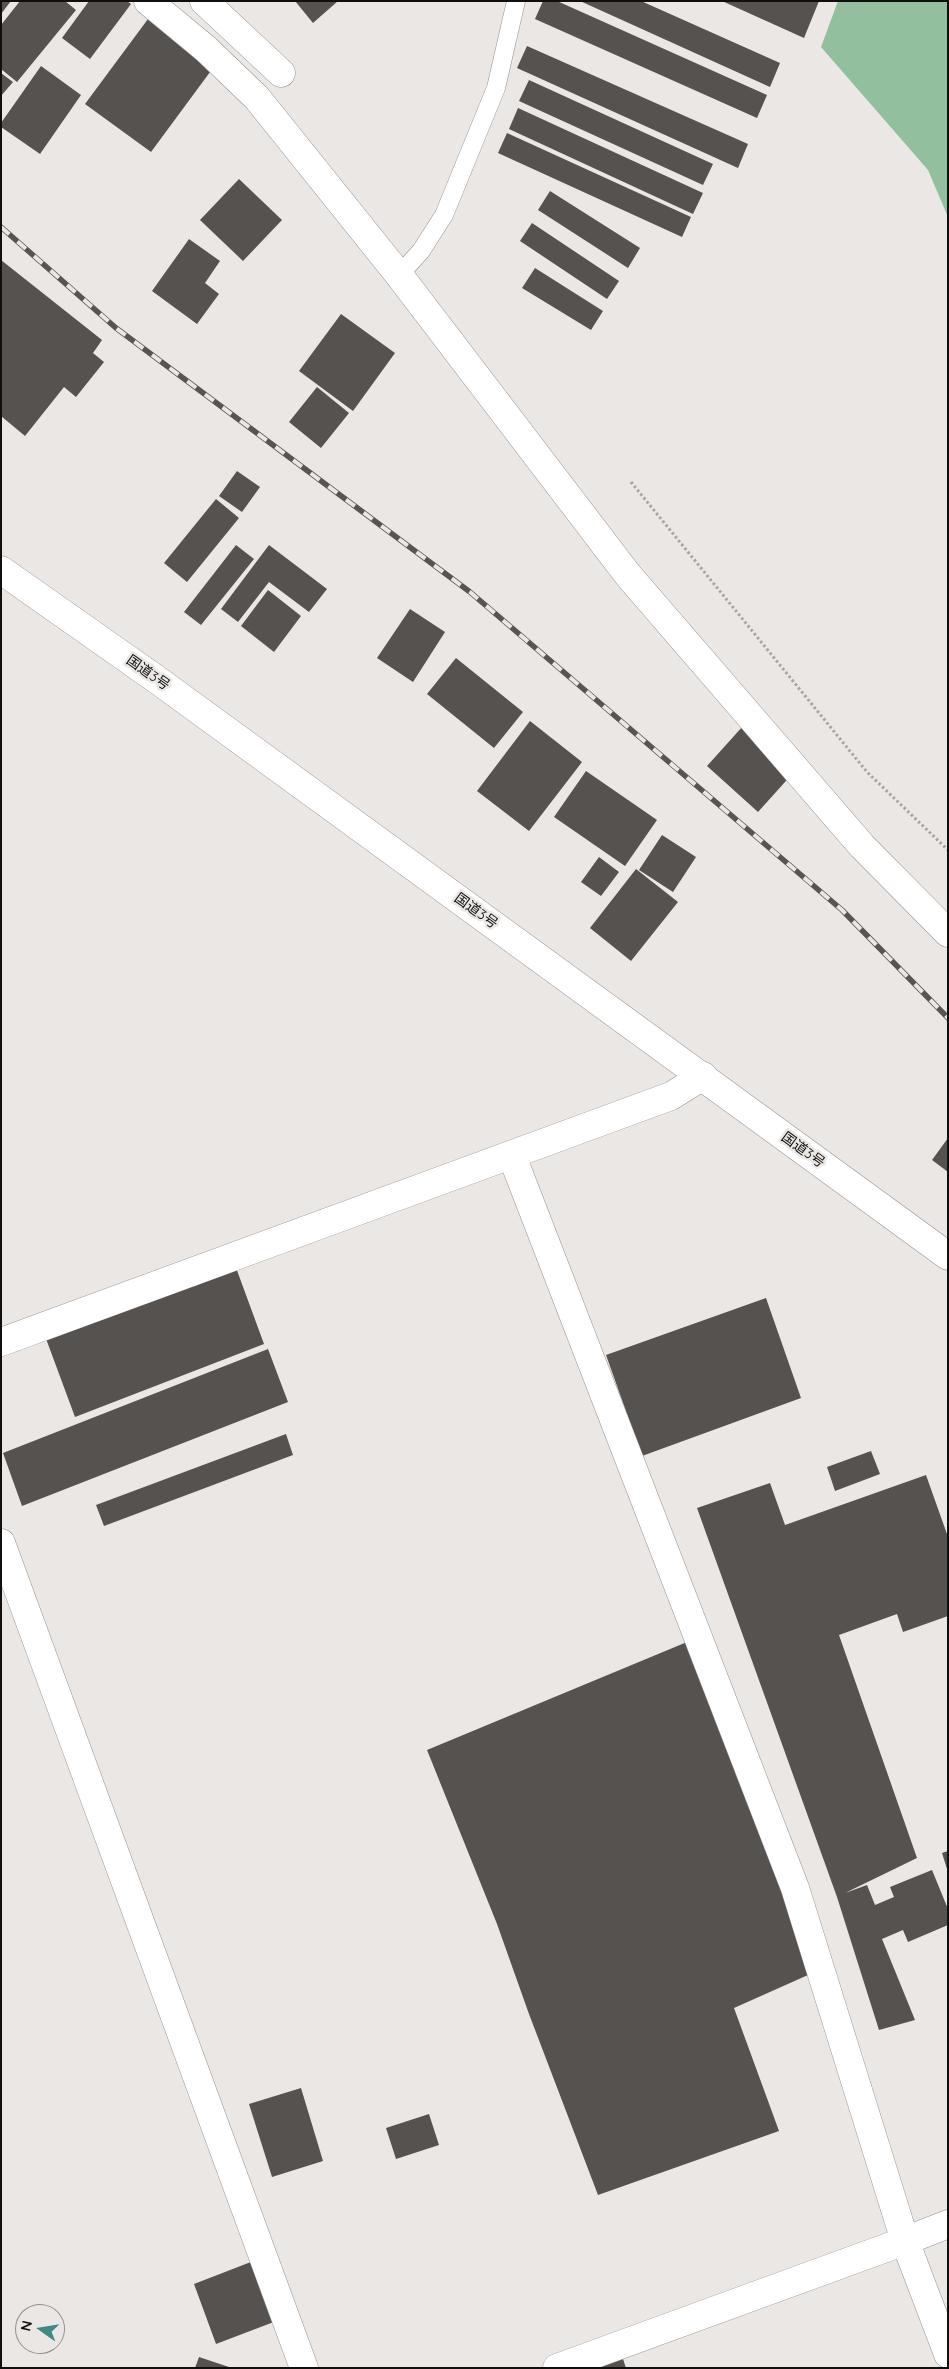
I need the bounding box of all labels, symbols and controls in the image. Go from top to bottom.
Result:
street label: 国道3号 [123,652,173,694]
street label: 国道3号 [451,890,501,932]
street label: 国道3号 [778,1129,828,1171]
north arrow [15,2304,65,2354]
text: N [16,2319,36,2333]

